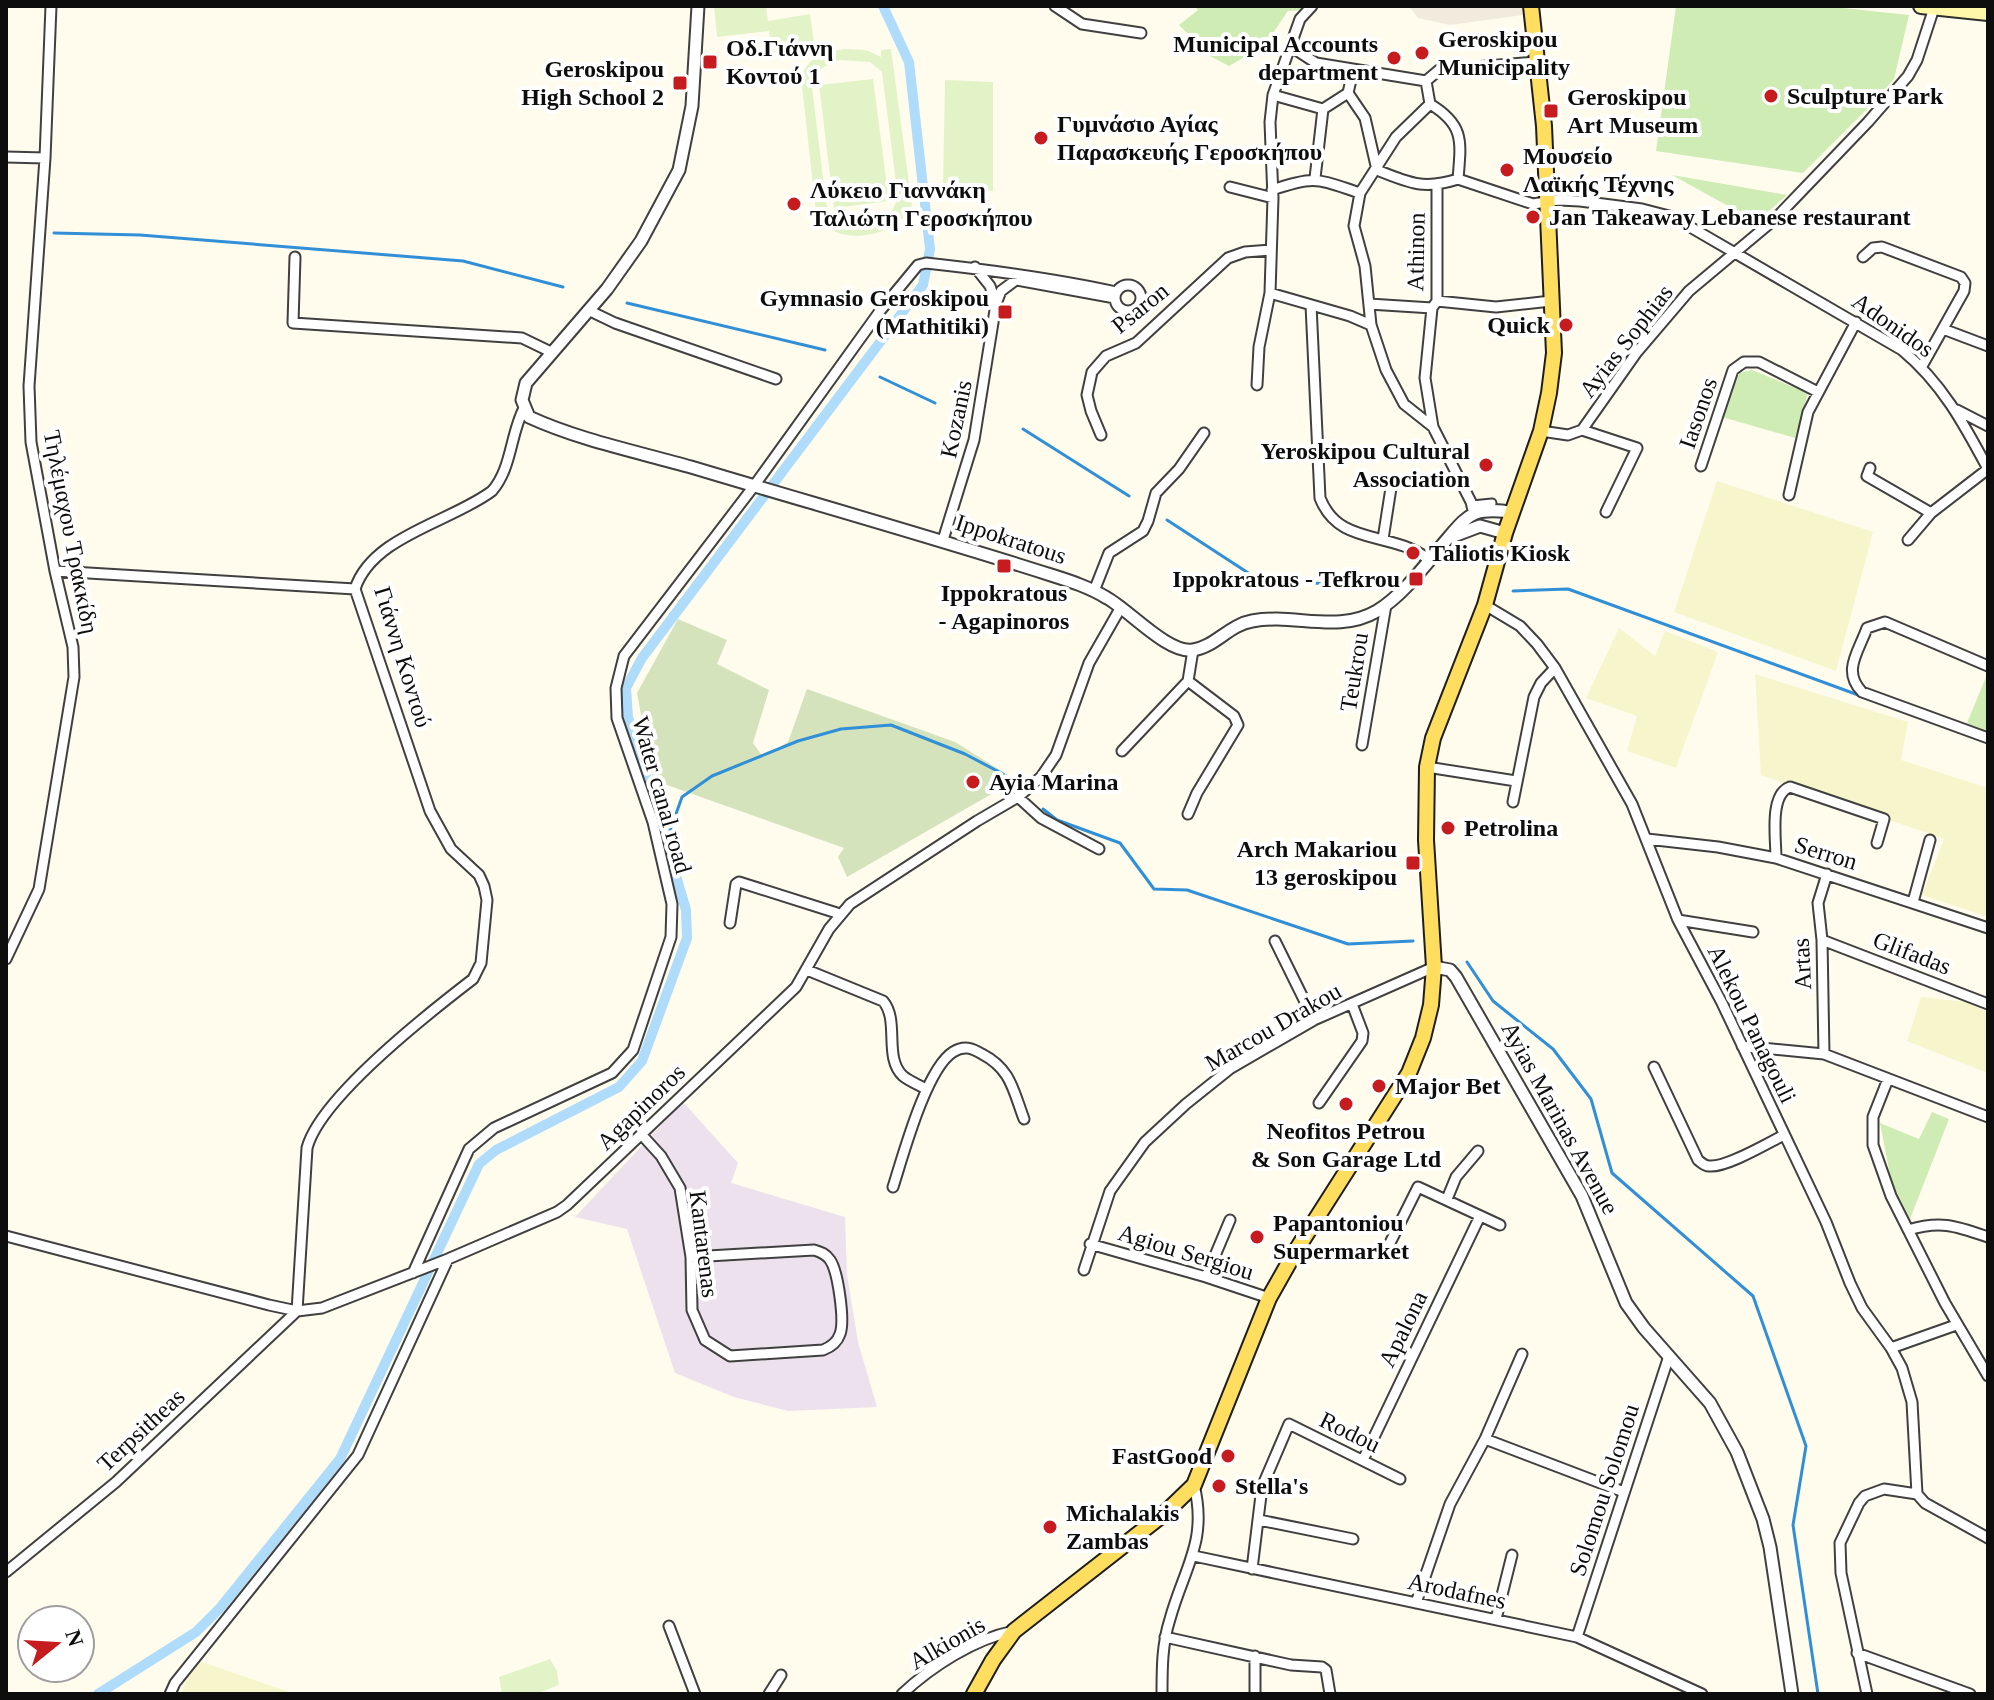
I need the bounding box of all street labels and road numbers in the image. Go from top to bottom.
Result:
street label: Athinon [1402,212,1430,292]
street label: Psaron [1106,277,1174,339]
street label: Ayias Sophias [1574,279,1678,403]
street label: Adonidos [1847,288,1939,362]
street label: Iasonos [1674,374,1722,452]
street label: Kozanis [935,378,977,460]
street label: Τηλέμαχου Τρακκίδη [39,428,103,636]
street label: Ippokratous [952,509,1070,569]
street label: Γιάννη Κοντού [369,583,437,731]
street label: Teukrou [1335,631,1373,713]
street label: Water canal road [627,714,697,876]
street label: Serron [1792,831,1860,875]
street label: Glifadas [1869,926,1955,980]
street label: Artas [1788,937,1816,991]
street label: Alekou Panagouli [1702,941,1802,1108]
street label: Marcou Drakou [1200,978,1346,1076]
street label: Ayias Marinas Avenue [1496,1017,1624,1219]
street label: Agapinoros [592,1059,690,1155]
street label: Kantarenas [685,1189,723,1299]
street label: Agiou Sergiou [1115,1219,1257,1285]
street label: Apalona [1373,1286,1433,1371]
street label: Terpsitheas [92,1383,190,1477]
street label: Solomou Solomou [1564,1401,1644,1579]
street label: Rodou [1316,1406,1384,1458]
street label: Arodafnes [1405,1568,1509,1614]
street label: Alkionis [905,1611,989,1675]

